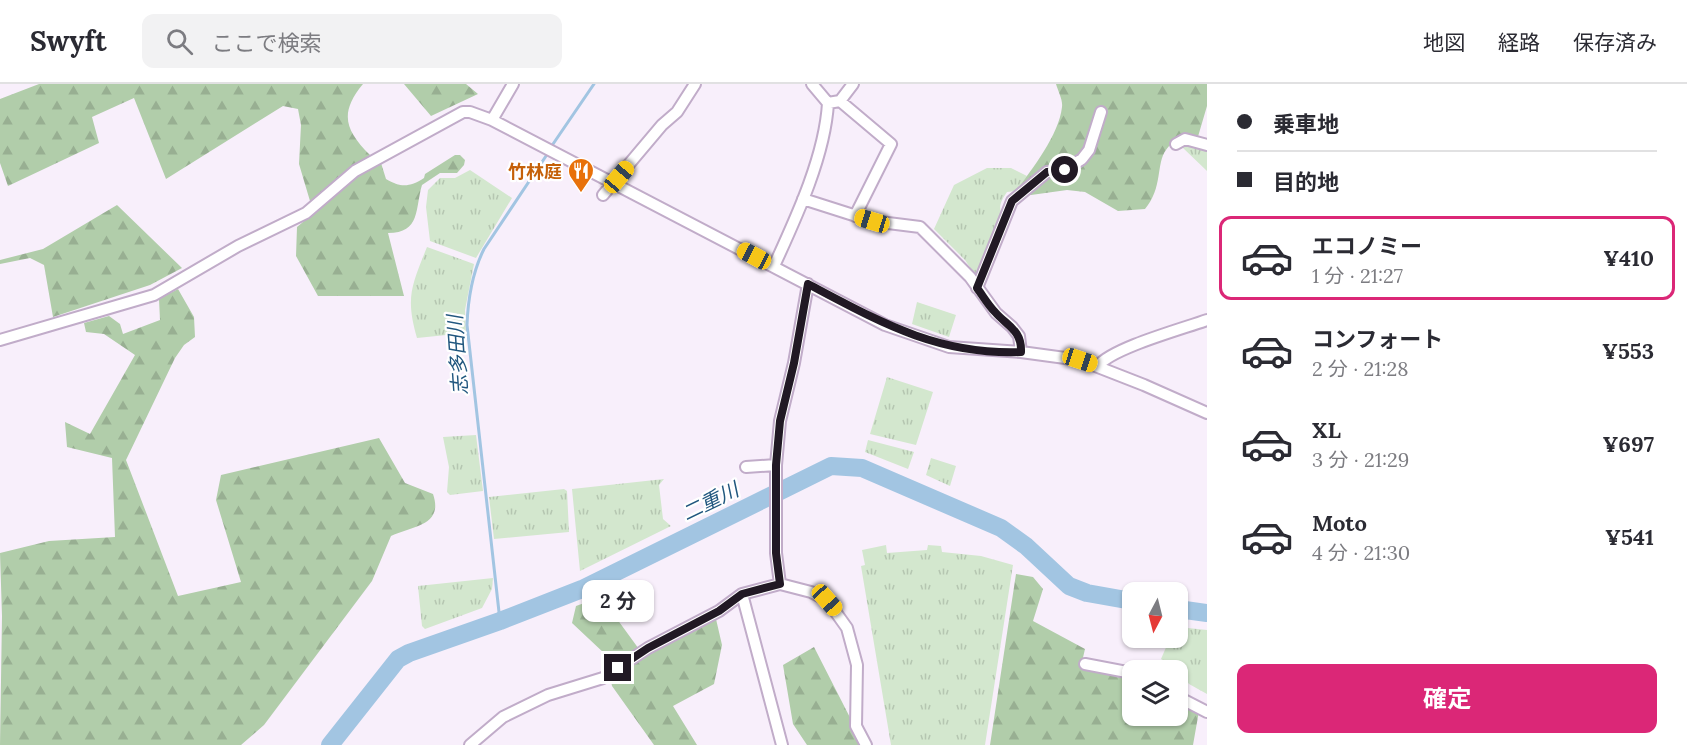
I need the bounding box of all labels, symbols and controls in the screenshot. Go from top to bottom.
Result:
search box [142,14,562,68]
text: Swyft [30,23,106,59]
icon: search [163,25,196,58]
text: ここで検索 [211,29,321,57]
text: 地図 [1423,29,1465,56]
text: 経路 [1498,29,1540,56]
text: 保存済み [1573,29,1657,56]
text: 乗車地 [1273,110,1339,138]
restaurant icon: 竹林庭 [566,156,596,194]
route start [1051,156,1078,183]
car [601,157,637,197]
place label: 竹林庭 [508,160,562,183]
text: 目的地 [1273,168,1339,196]
car [852,207,892,235]
icon: car [1240,231,1294,285]
text: エコノミー [1312,232,1422,260]
car [734,240,774,272]
text: ¥410 [1603,244,1654,272]
text: 1 分 · 21:27 [1312,263,1403,288]
water label: 志多田川 [442,312,472,396]
icon: car [1240,324,1294,378]
text: コンフォート [1312,325,1443,353]
text: ¥553 [1602,337,1654,365]
car [1060,346,1100,374]
text: 2 分 · 21:28 [1312,356,1409,381]
text: XL [1312,416,1341,444]
icon: car [1240,417,1294,471]
text: ¥697 [1602,430,1654,458]
text: 3 分 · 21:29 [1312,447,1409,472]
water label: 二重川 [678,476,744,525]
text: Moto [1312,509,1367,537]
icon: car [1240,510,1294,564]
text: ¥541 [1605,523,1654,551]
text: 4 分 · 21:30 [1312,540,1410,565]
callout: 2 分 [582,581,654,623]
car [808,581,846,619]
north arrow [1122,582,1188,648]
map controls [1122,582,1188,726]
text: 2 分 [600,588,636,613]
route end [604,654,631,681]
button: layers [1122,660,1188,726]
button: 確定 [1237,664,1657,733]

